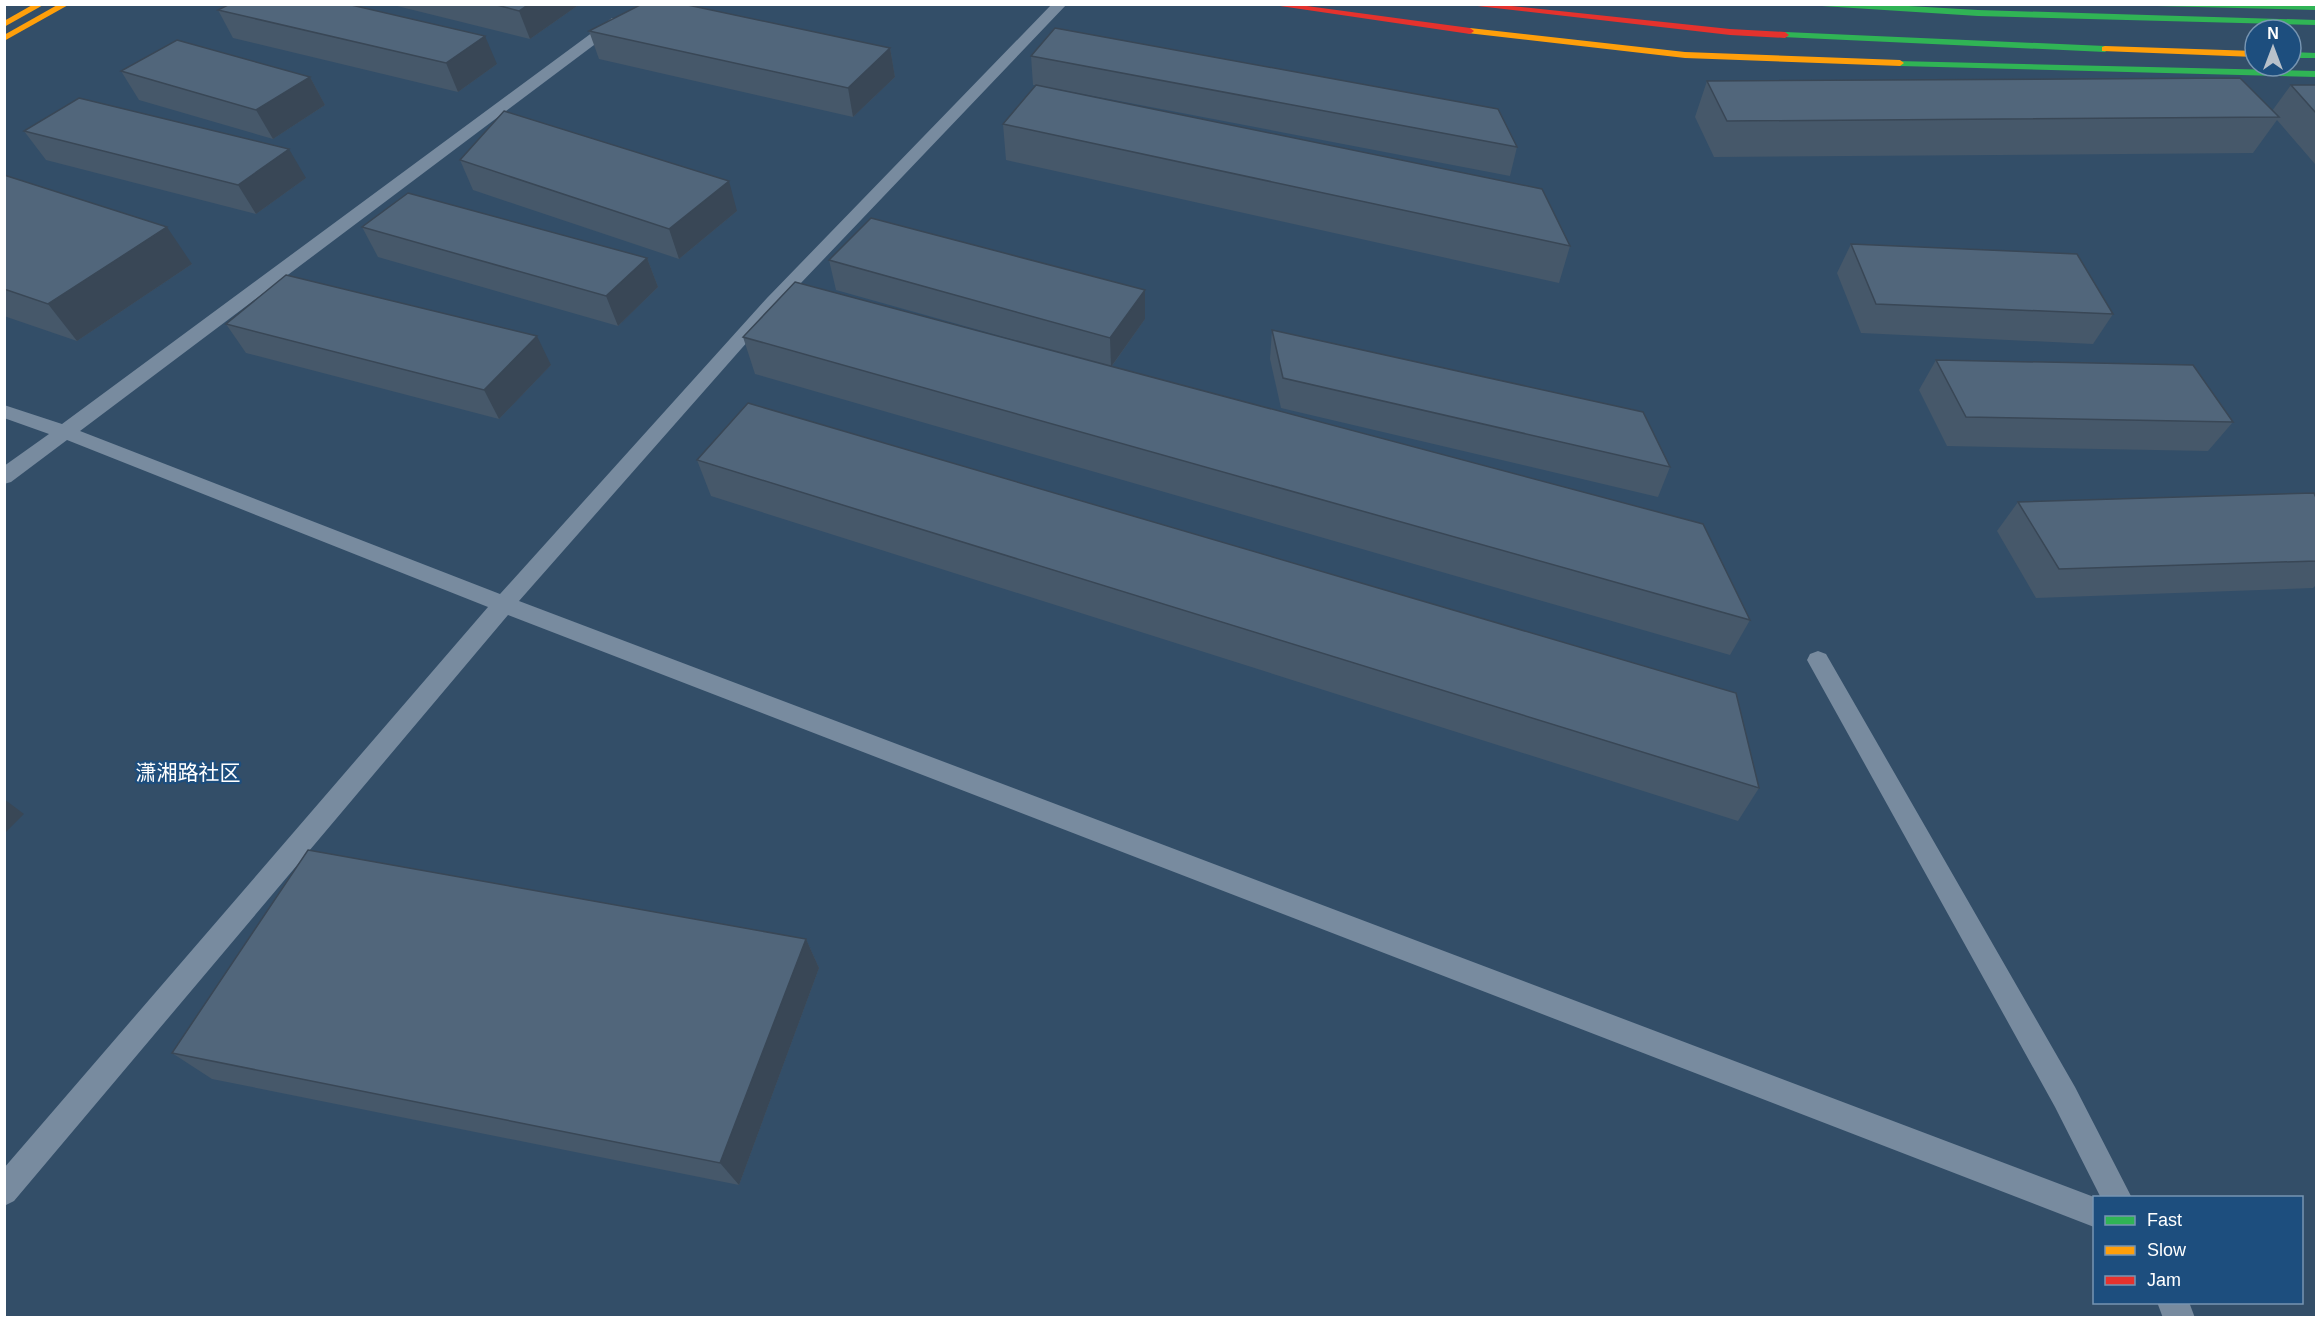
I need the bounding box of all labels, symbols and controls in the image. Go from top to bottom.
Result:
north arrow [2243,18,2303,78]
text: N [2267,25,2279,42]
district label: 潇湘路社区 [136,761,241,784]
legend [2093,1196,2303,1304]
text: Fast [2147,1210,2182,1230]
text: Slow [2147,1240,2187,1260]
text: Jam [2147,1270,2181,1290]

